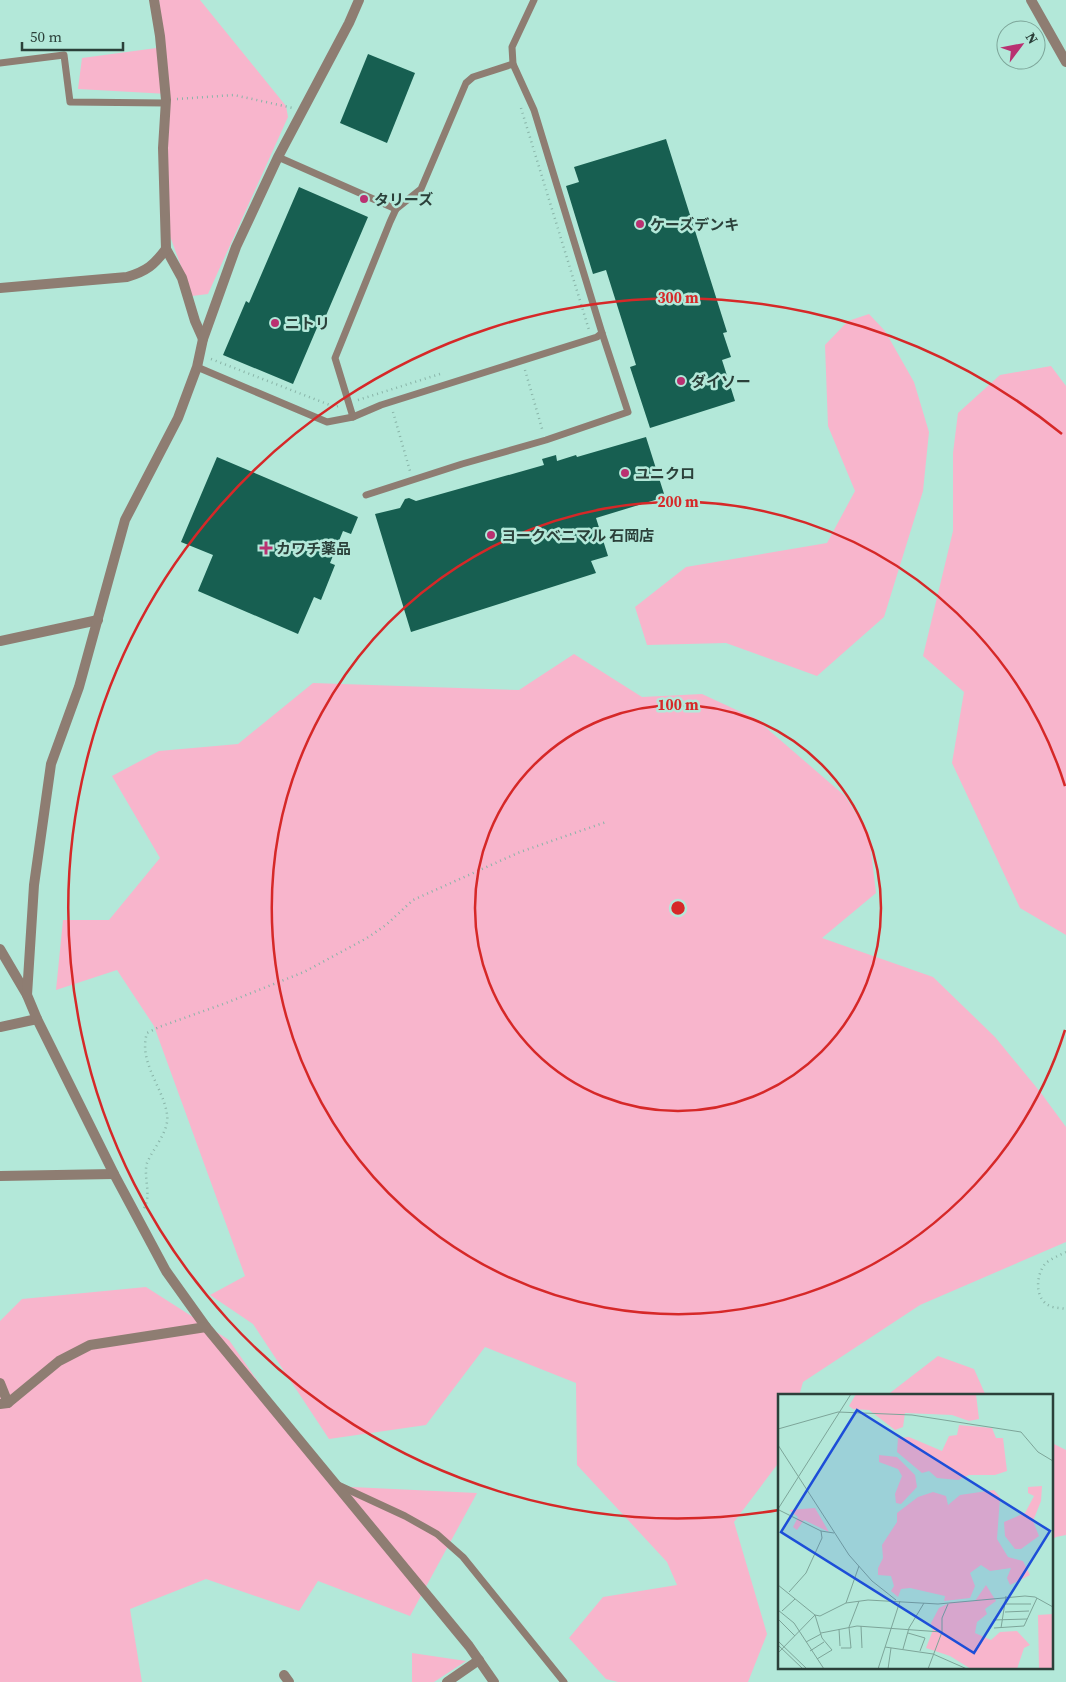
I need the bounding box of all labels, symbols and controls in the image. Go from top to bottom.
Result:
scale bar [22,20,124,52]
north arrow [996,20,1046,70]
text: 50 m [30,26,62,47]
text: N [1021,28,1043,48]
place label: タリーズ [374,189,433,210]
marker: タリーズ [358,193,370,205]
place label: ケーズデンキ [650,214,739,235]
marker: ケーズデンキ [634,218,646,230]
text: 300 m [657,287,699,308]
place label: ニトリ [285,313,330,334]
marker: ニトリ [269,317,281,329]
place label: ダイソー [691,371,751,392]
marker: ダイソー [675,375,687,387]
place label: ユニクロ [635,463,695,484]
marker: ユニクロ [619,467,631,479]
text: 200 m [657,491,699,512]
place label: ヨークベニマル 石岡店 [501,525,654,546]
marker: ヨークベニマル 石岡店 [485,529,497,541]
place label: カワチ薬品 [276,538,351,559]
marker: カワチ薬品 [260,542,272,554]
text: 100 m [657,694,699,715]
centre of rings [669,899,687,917]
inset map [778,1394,1054,1670]

